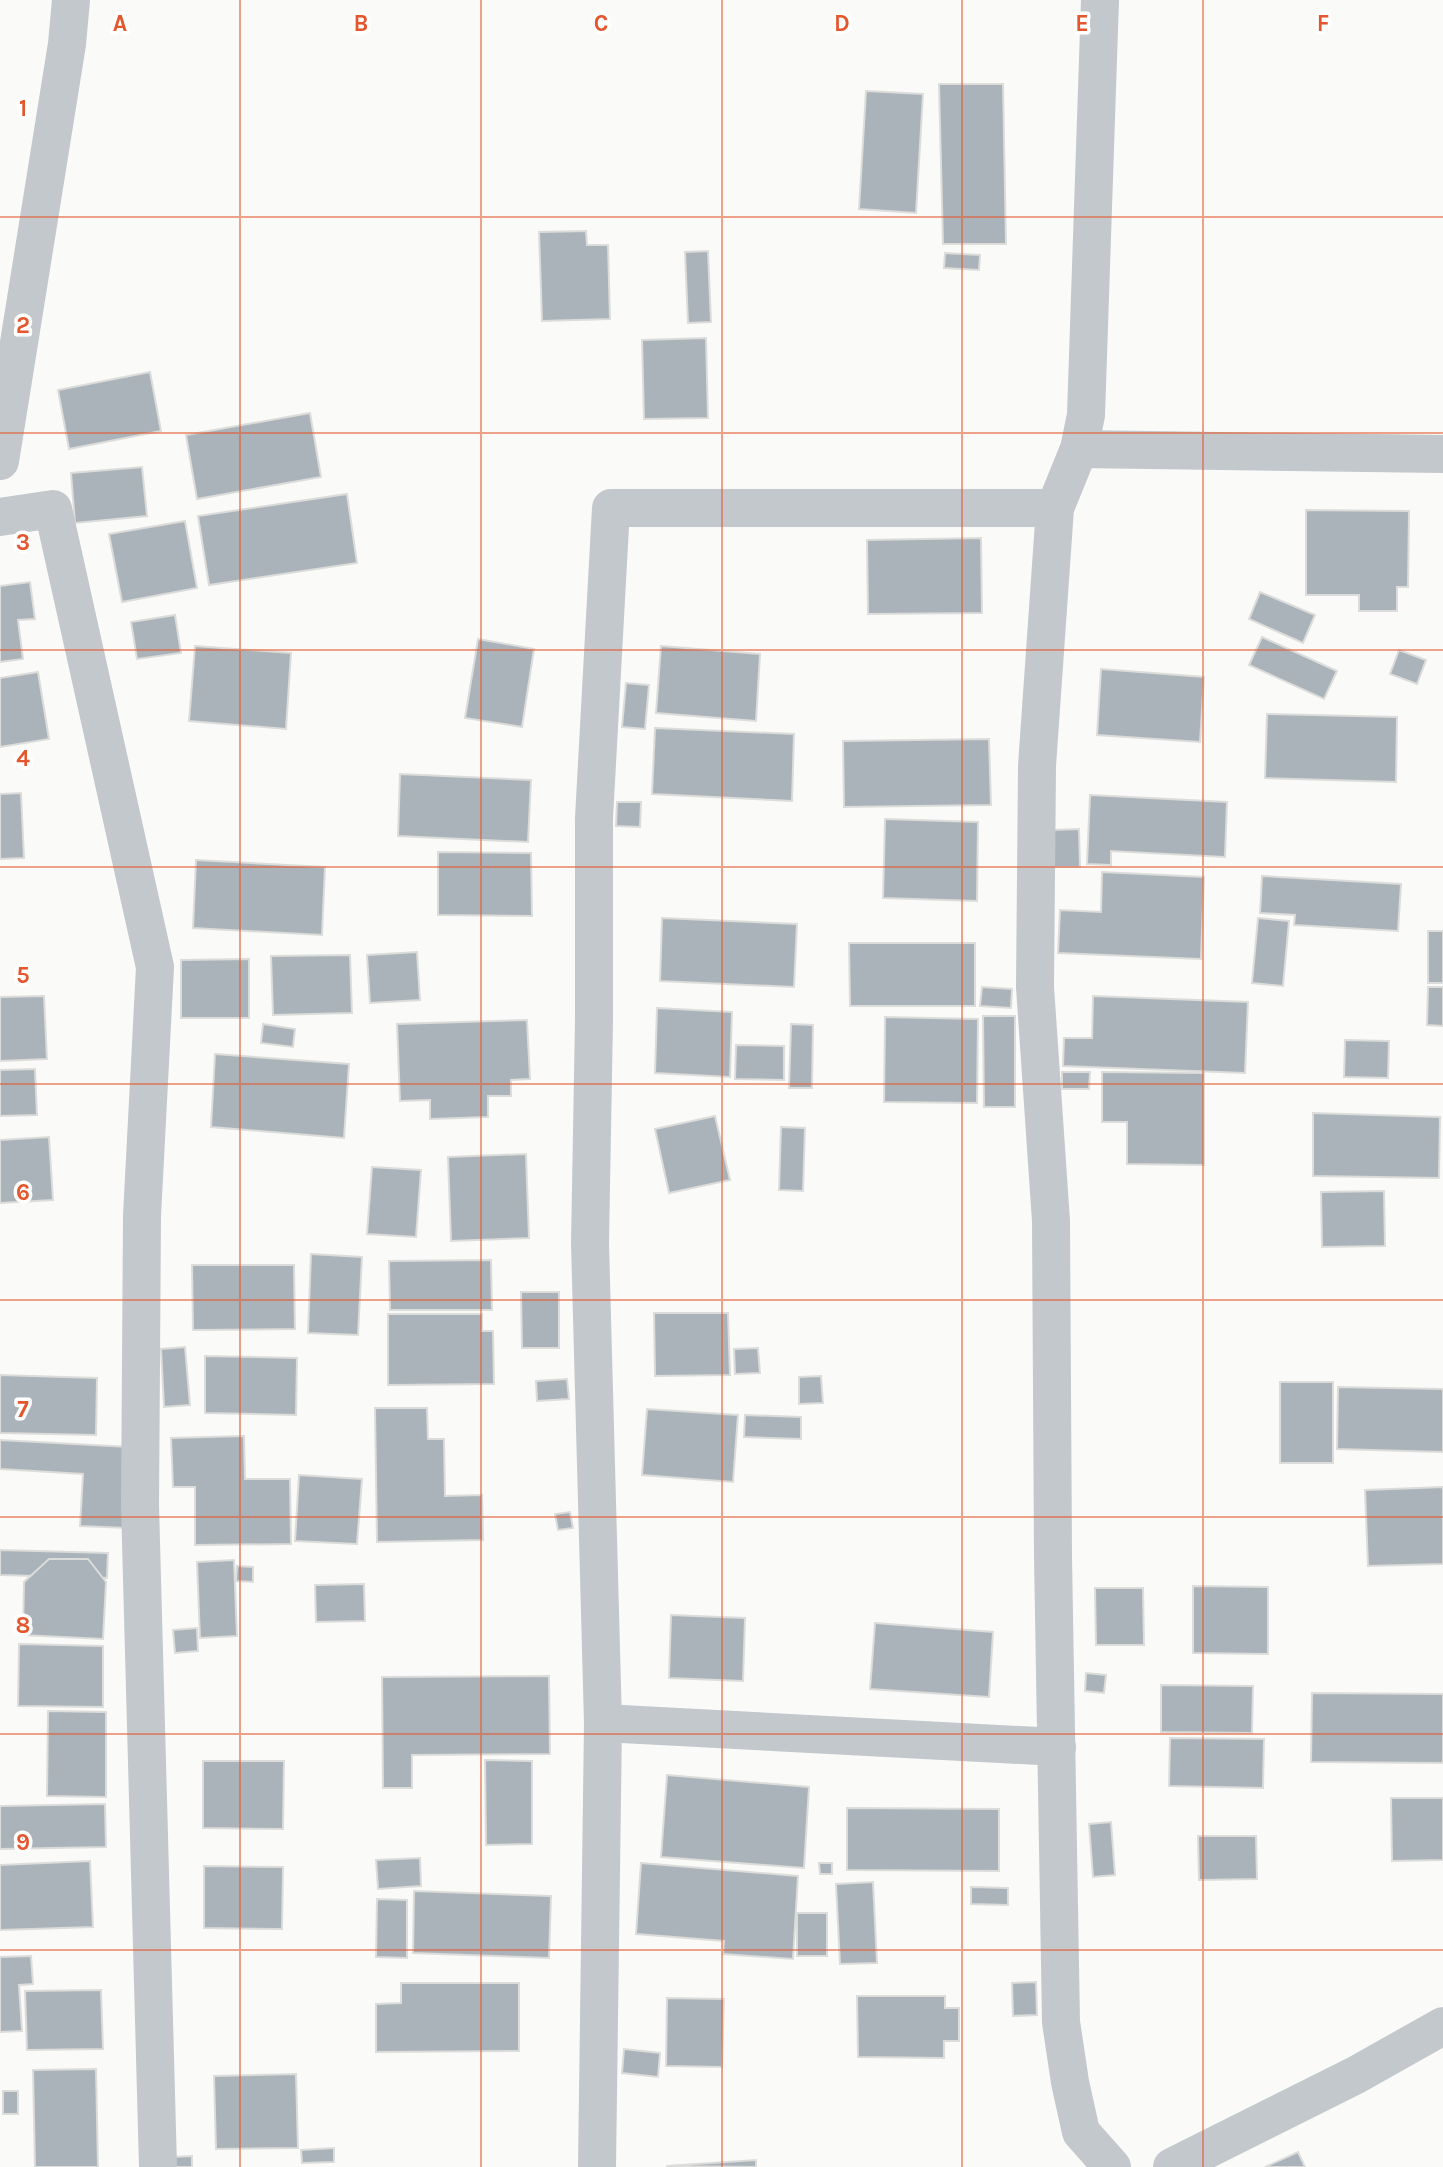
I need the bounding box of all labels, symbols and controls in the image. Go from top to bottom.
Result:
text: A [113,10,127,37]
text: B [354,10,368,37]
text: C [594,10,608,37]
text: D [834,10,850,37]
text: E [1075,10,1089,37]
text: F [1317,10,1329,37]
text: 1 [19,95,27,122]
text: 2 [16,312,30,339]
text: 3 [16,529,30,556]
text: 4 [16,745,30,772]
text: 5 [16,962,30,989]
text: 6 [16,1179,30,1206]
text: 7 [17,1396,29,1423]
text: 8 [16,1612,30,1639]
text: 9 [16,1829,30,1856]

